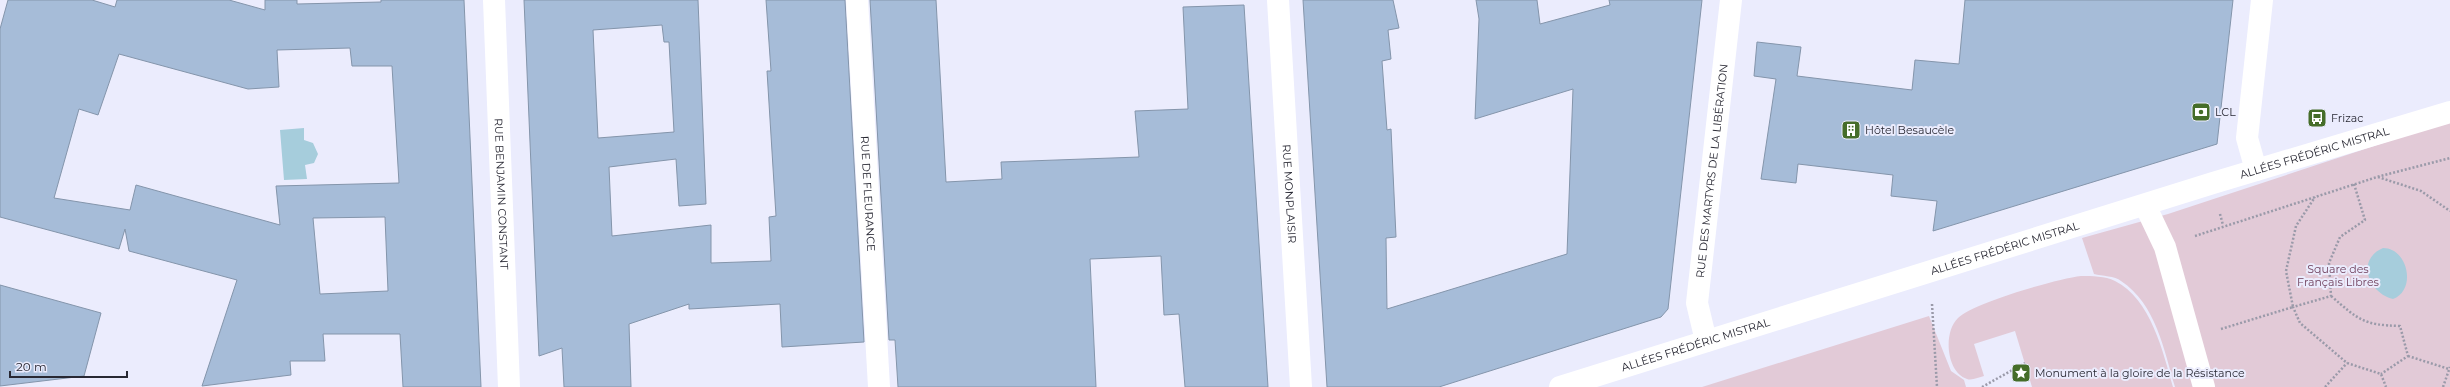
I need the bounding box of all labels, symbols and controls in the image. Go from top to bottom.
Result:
street label: RUE DES MARTYRS DE LA LIBÉRATION [1693,63,1731,279]
bank icon: LCL [2190,101,2212,123]
place label: LCL [2215,105,2236,119]
bus stop icon: Frizac [2306,107,2328,129]
place label: Frizac [2331,111,2363,125]
street label: RUE BENJAMIN CONSTANT [492,118,511,271]
building icon: Hôtel Besaucèle [1840,119,1862,141]
place label: Hôtel Besaucèle [1865,123,1954,137]
street label: ALLÉES FRÉDÉRIC MISTRAL [2238,124,2391,182]
street label: RUE DE FLEURANCE [858,136,878,252]
street label: RUE MONPLAISIR [1280,144,1299,244]
street label: ALLÉES FRÉDÉRIC MISTRAL [1929,218,2081,278]
park label: Square des Français Libres [2297,262,2380,289]
street label: ALLÉES FRÉDÉRIC MISTRAL [1619,315,1772,374]
scale bar [10,353,127,379]
text: 20 m [16,359,47,374]
place icon: Monument à la gloire de la Résistance [2010,362,2032,384]
place label: Monument à la gloire de la Résistance [2035,366,2245,380]

